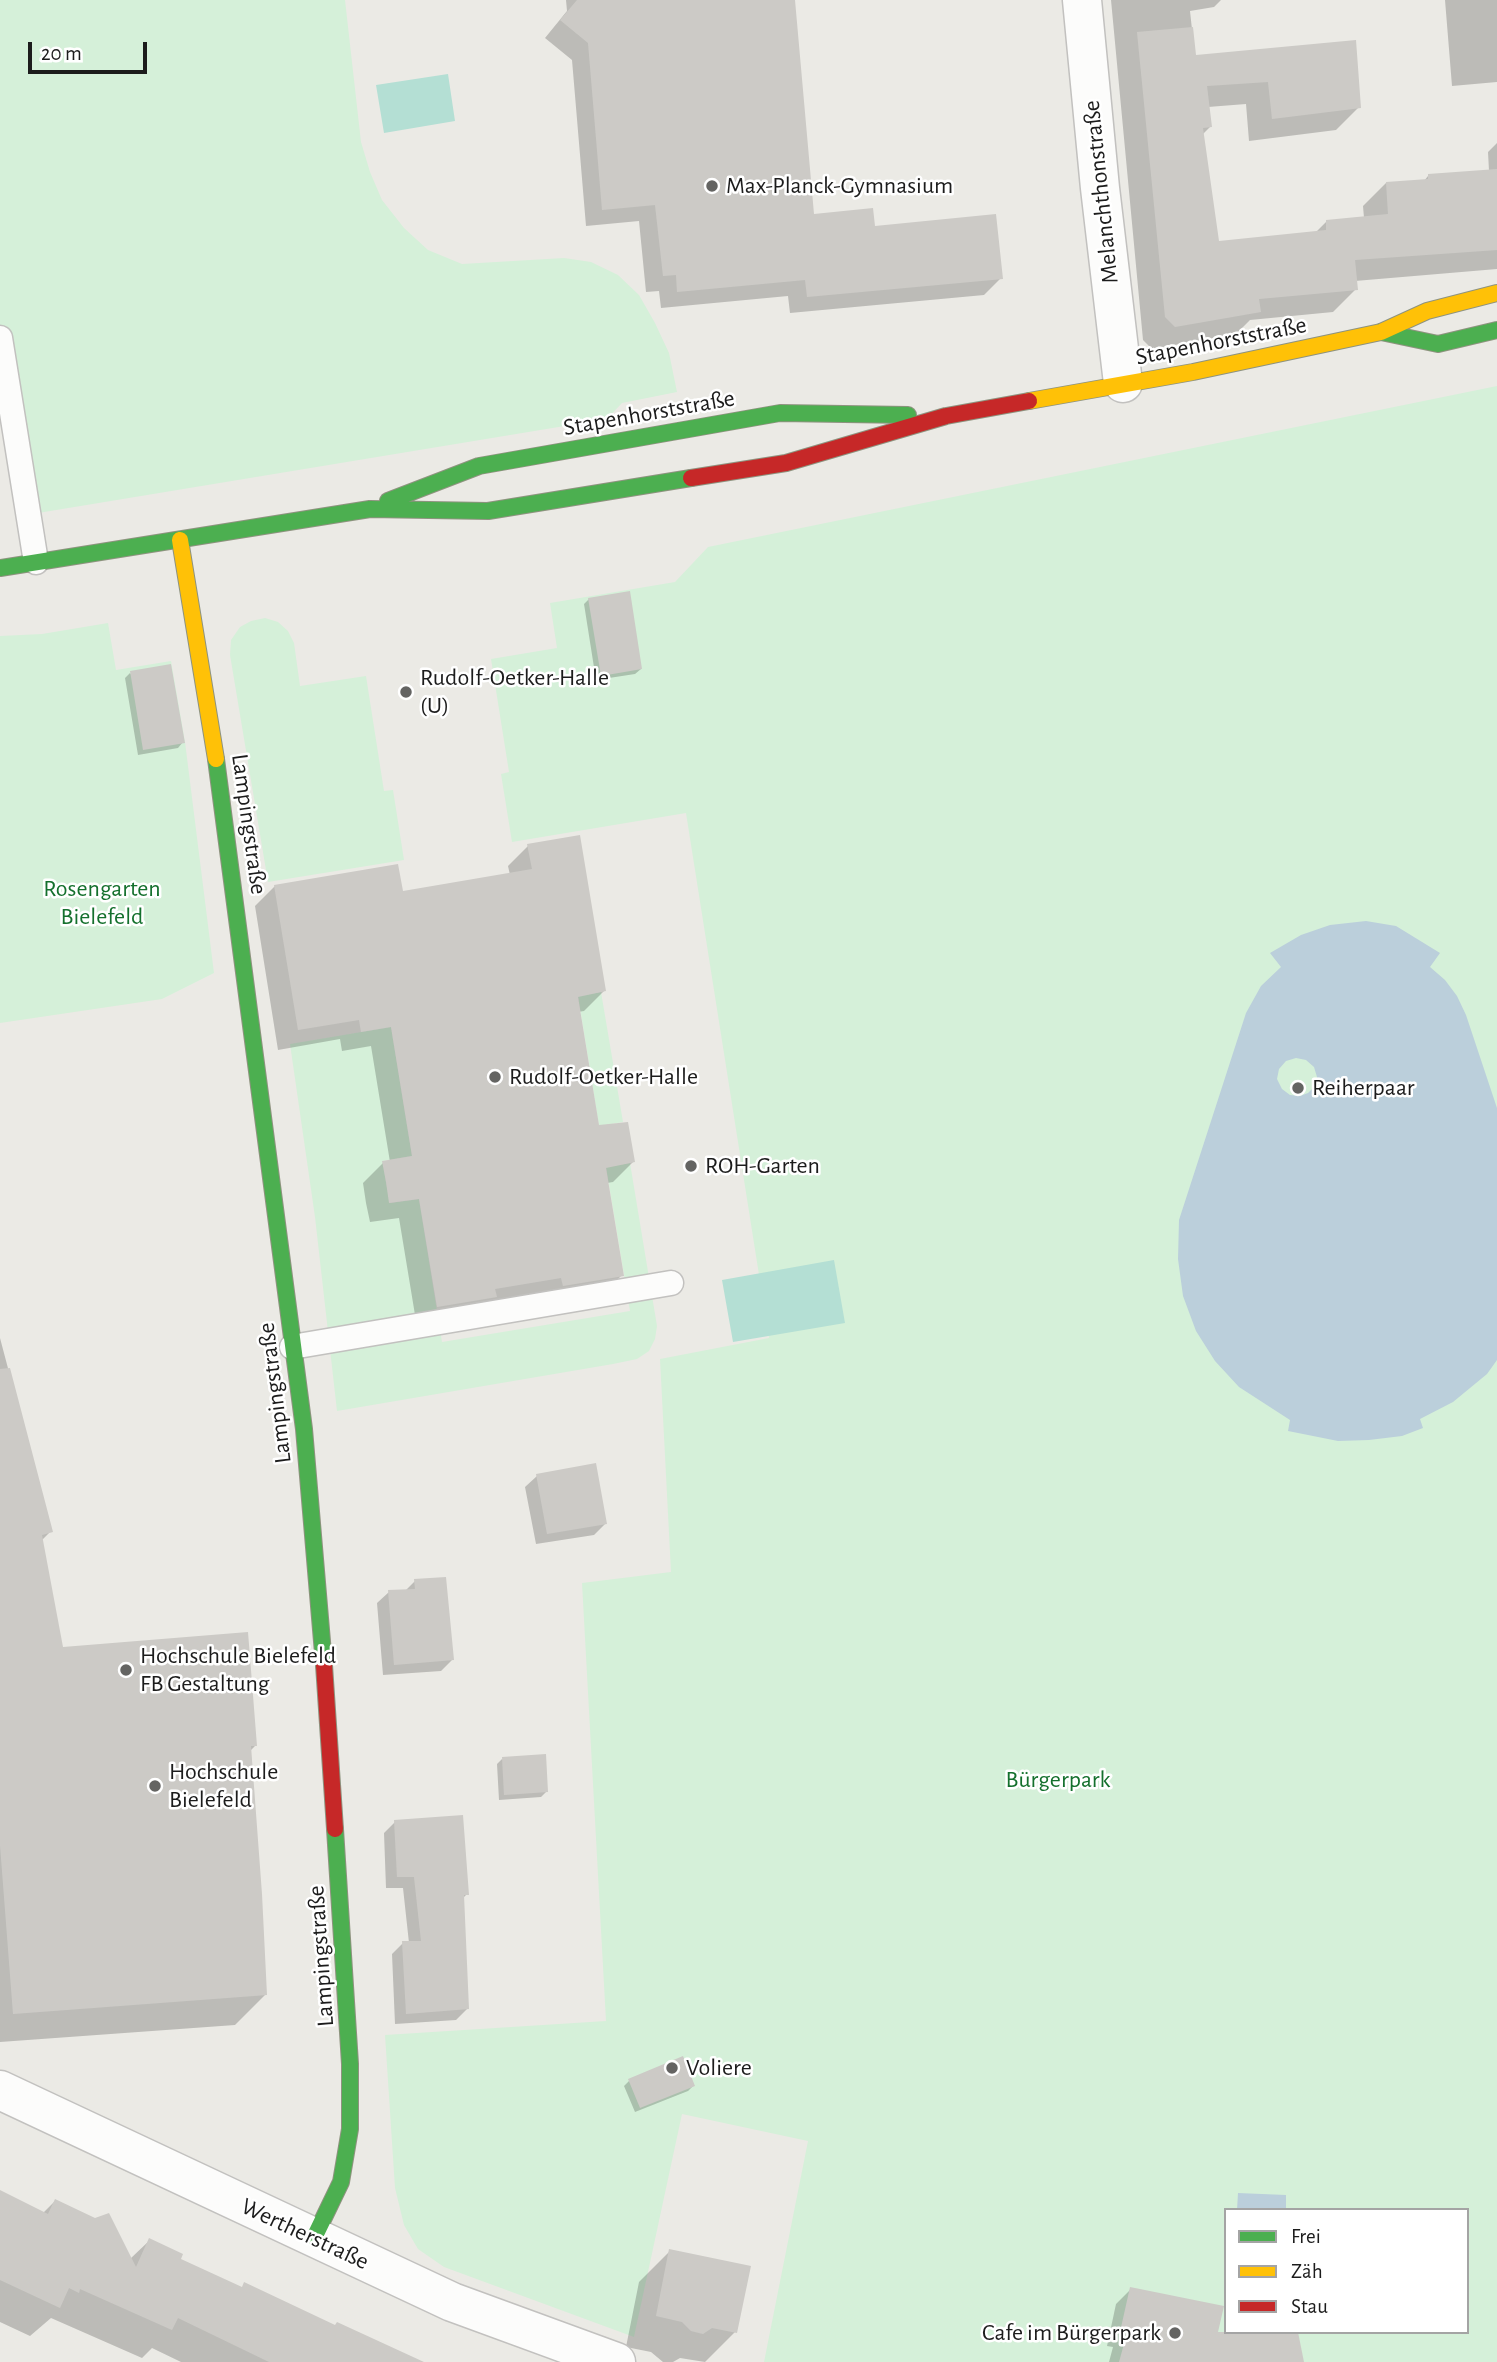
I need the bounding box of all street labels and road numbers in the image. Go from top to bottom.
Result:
street label: Melanchthonstraße [1077,99,1125,285]
street label: Stapenhorststraße [1133,310,1309,372]
street label: Stapenhorststraße [561,384,737,442]
street label: Lampingstraße [225,752,273,896]
street label: Lampingstraße [252,1321,298,1465]
street label: Lampingstraße [302,1884,340,2028]
street label: Wertherstraße [237,2192,373,2276]

